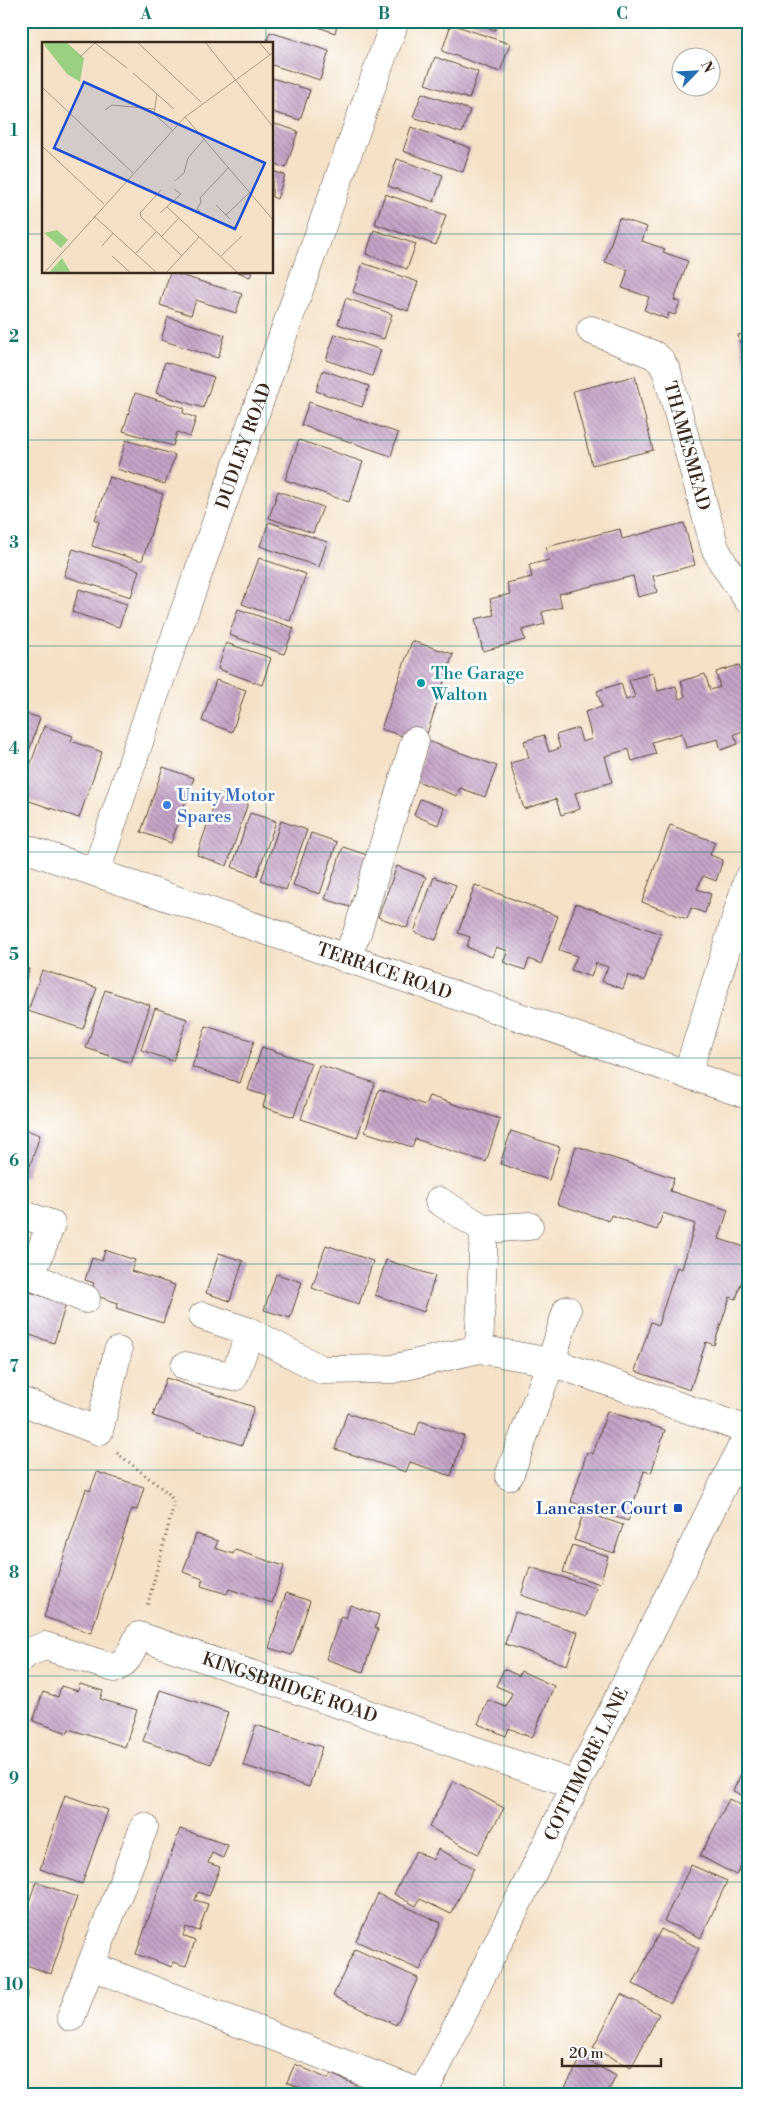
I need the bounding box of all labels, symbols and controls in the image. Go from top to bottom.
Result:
text: A [139,4,152,24]
text: B [378,4,390,24]
text: C [616,4,628,24]
inset map [42,42,274,274]
north arrow [672,48,722,98]
text: N [696,58,717,76]
text: 1 [10,121,18,141]
text: 2 [9,327,19,347]
street label: THAMESMEAD [659,379,716,513]
street label: DUDLEY ROAD [210,380,277,512]
text: 3 [9,533,19,553]
place label: The Garage Walton [430,662,524,706]
marker: The Garage Walton [415,677,427,689]
text: 4 [9,739,20,759]
place label: Unity Motor Spares [177,784,275,828]
marker: Unity Motor Spares [161,799,173,811]
street label: TERRACE ROAD [314,937,455,1005]
text: 5 [9,945,19,965]
text: 6 [9,1151,19,1171]
text: 7 [9,1357,19,1377]
place label: Lancaster Court [536,1497,669,1520]
marker: Lancaster Court [672,1502,684,1514]
text: 8 [9,1563,19,1583]
street label: KINGSBRIDGE ROAD [199,1647,381,1728]
street label: COTTIMORE LANE [539,1684,634,1845]
text: 9 [9,1769,19,1789]
text: 10 [5,1975,23,1995]
scale bar [562,2035,660,2067]
text: 20 m [569,2044,604,2063]

